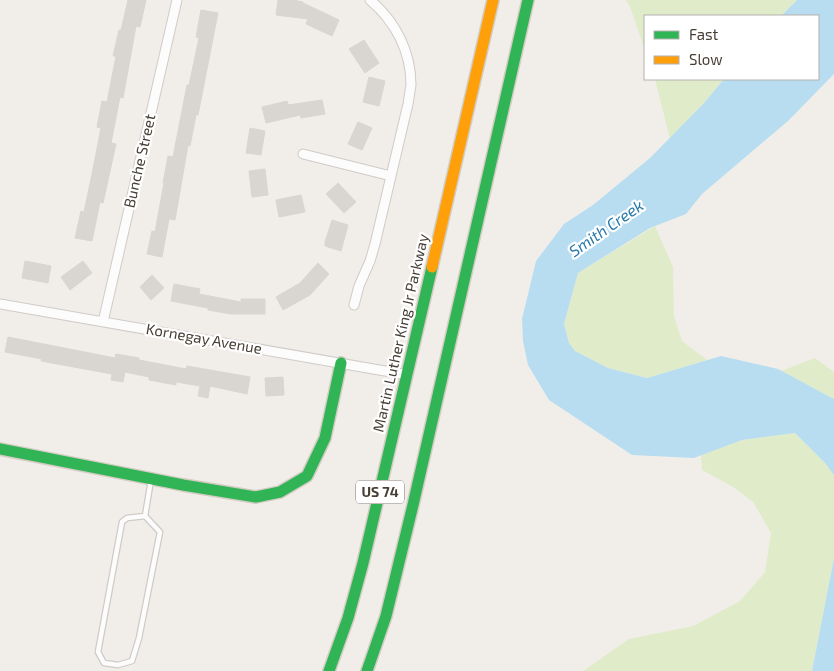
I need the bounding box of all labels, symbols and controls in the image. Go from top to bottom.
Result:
legend [644,15,819,80]
text: Fast [689,25,719,43]
text: Slow [689,50,723,68]
street label: Bunche Street [119,112,159,209]
water label: Smith Creek [565,195,647,260]
street label: Martin Luther King Jr Parkway [368,232,432,434]
street label: Kornegay Avenue [145,319,264,357]
road number: US 74 [356,481,404,504]

